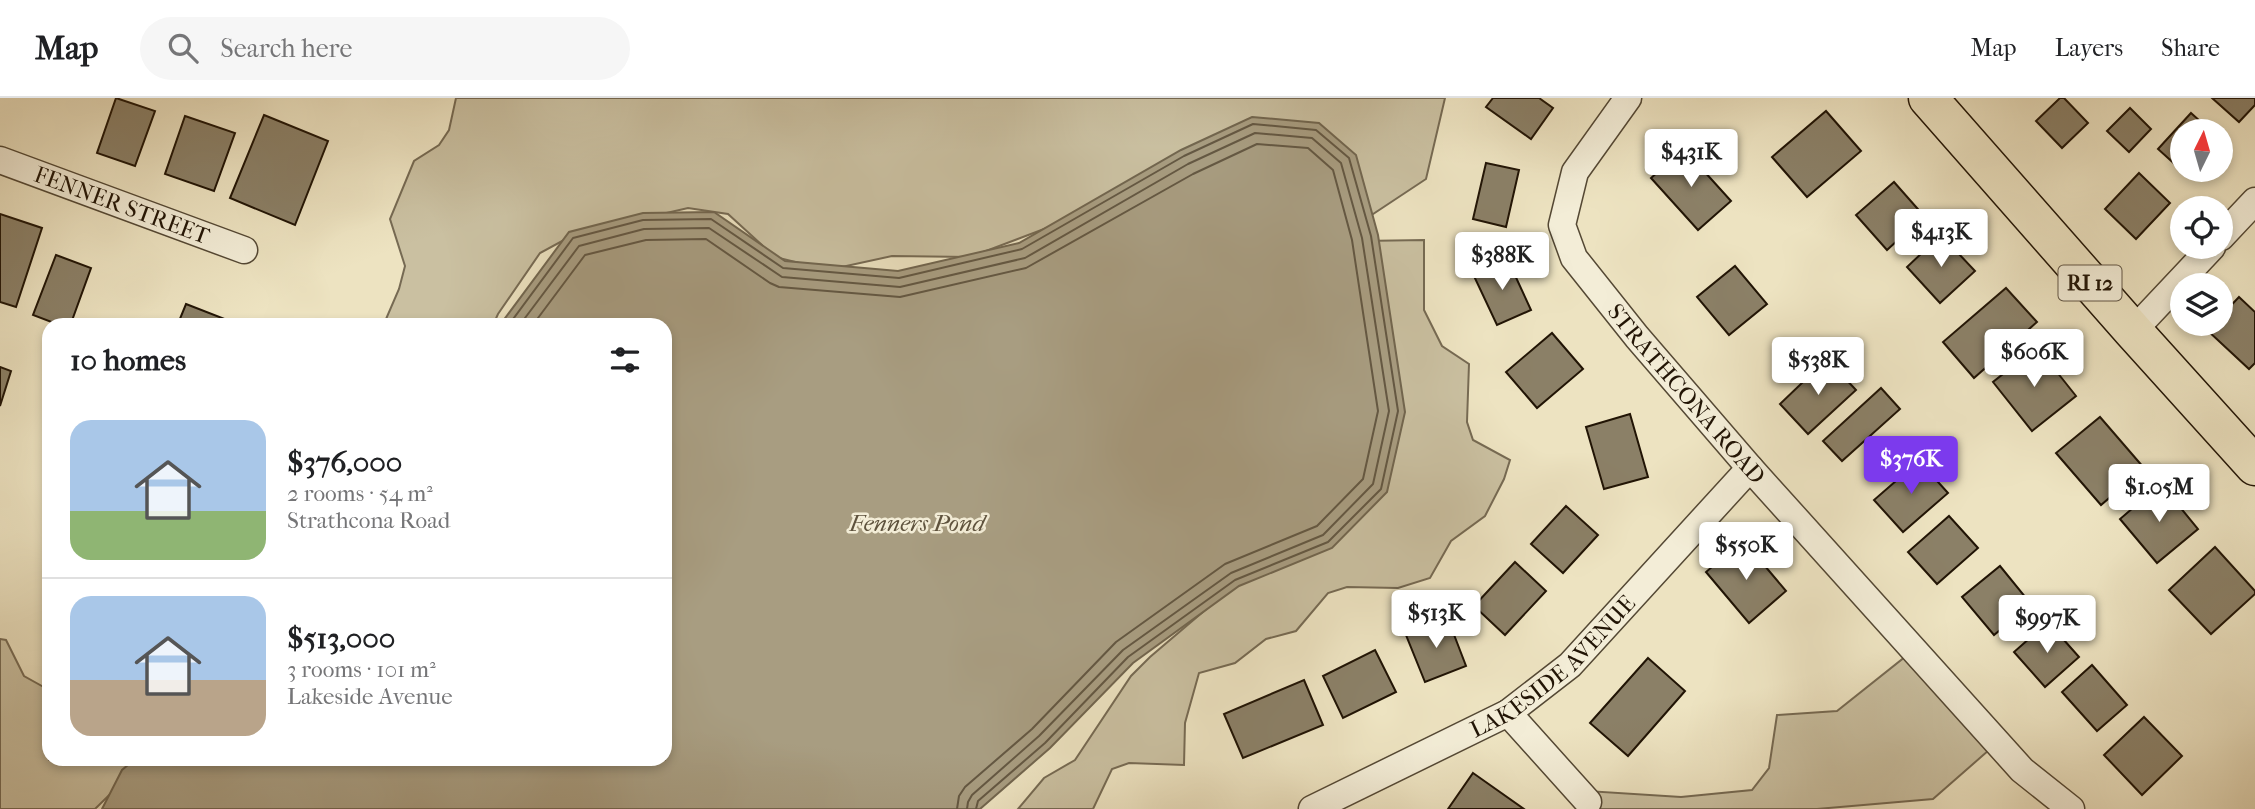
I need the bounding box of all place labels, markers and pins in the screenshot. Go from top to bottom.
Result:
pin: $431K [1642,130,1740,189]
pin: $413K [1892,209,1990,269]
pin: $388K [1453,232,1551,292]
pin: $606K [1985,330,2083,389]
pin: $538K [1769,338,1867,397]
pin: $376K [1862,436,1960,496]
pin: $1.05M [2102,464,2216,524]
pin: $550K [1697,522,1795,582]
pin: $513K [1387,590,1485,650]
pin: $997K [1998,596,2096,655]

